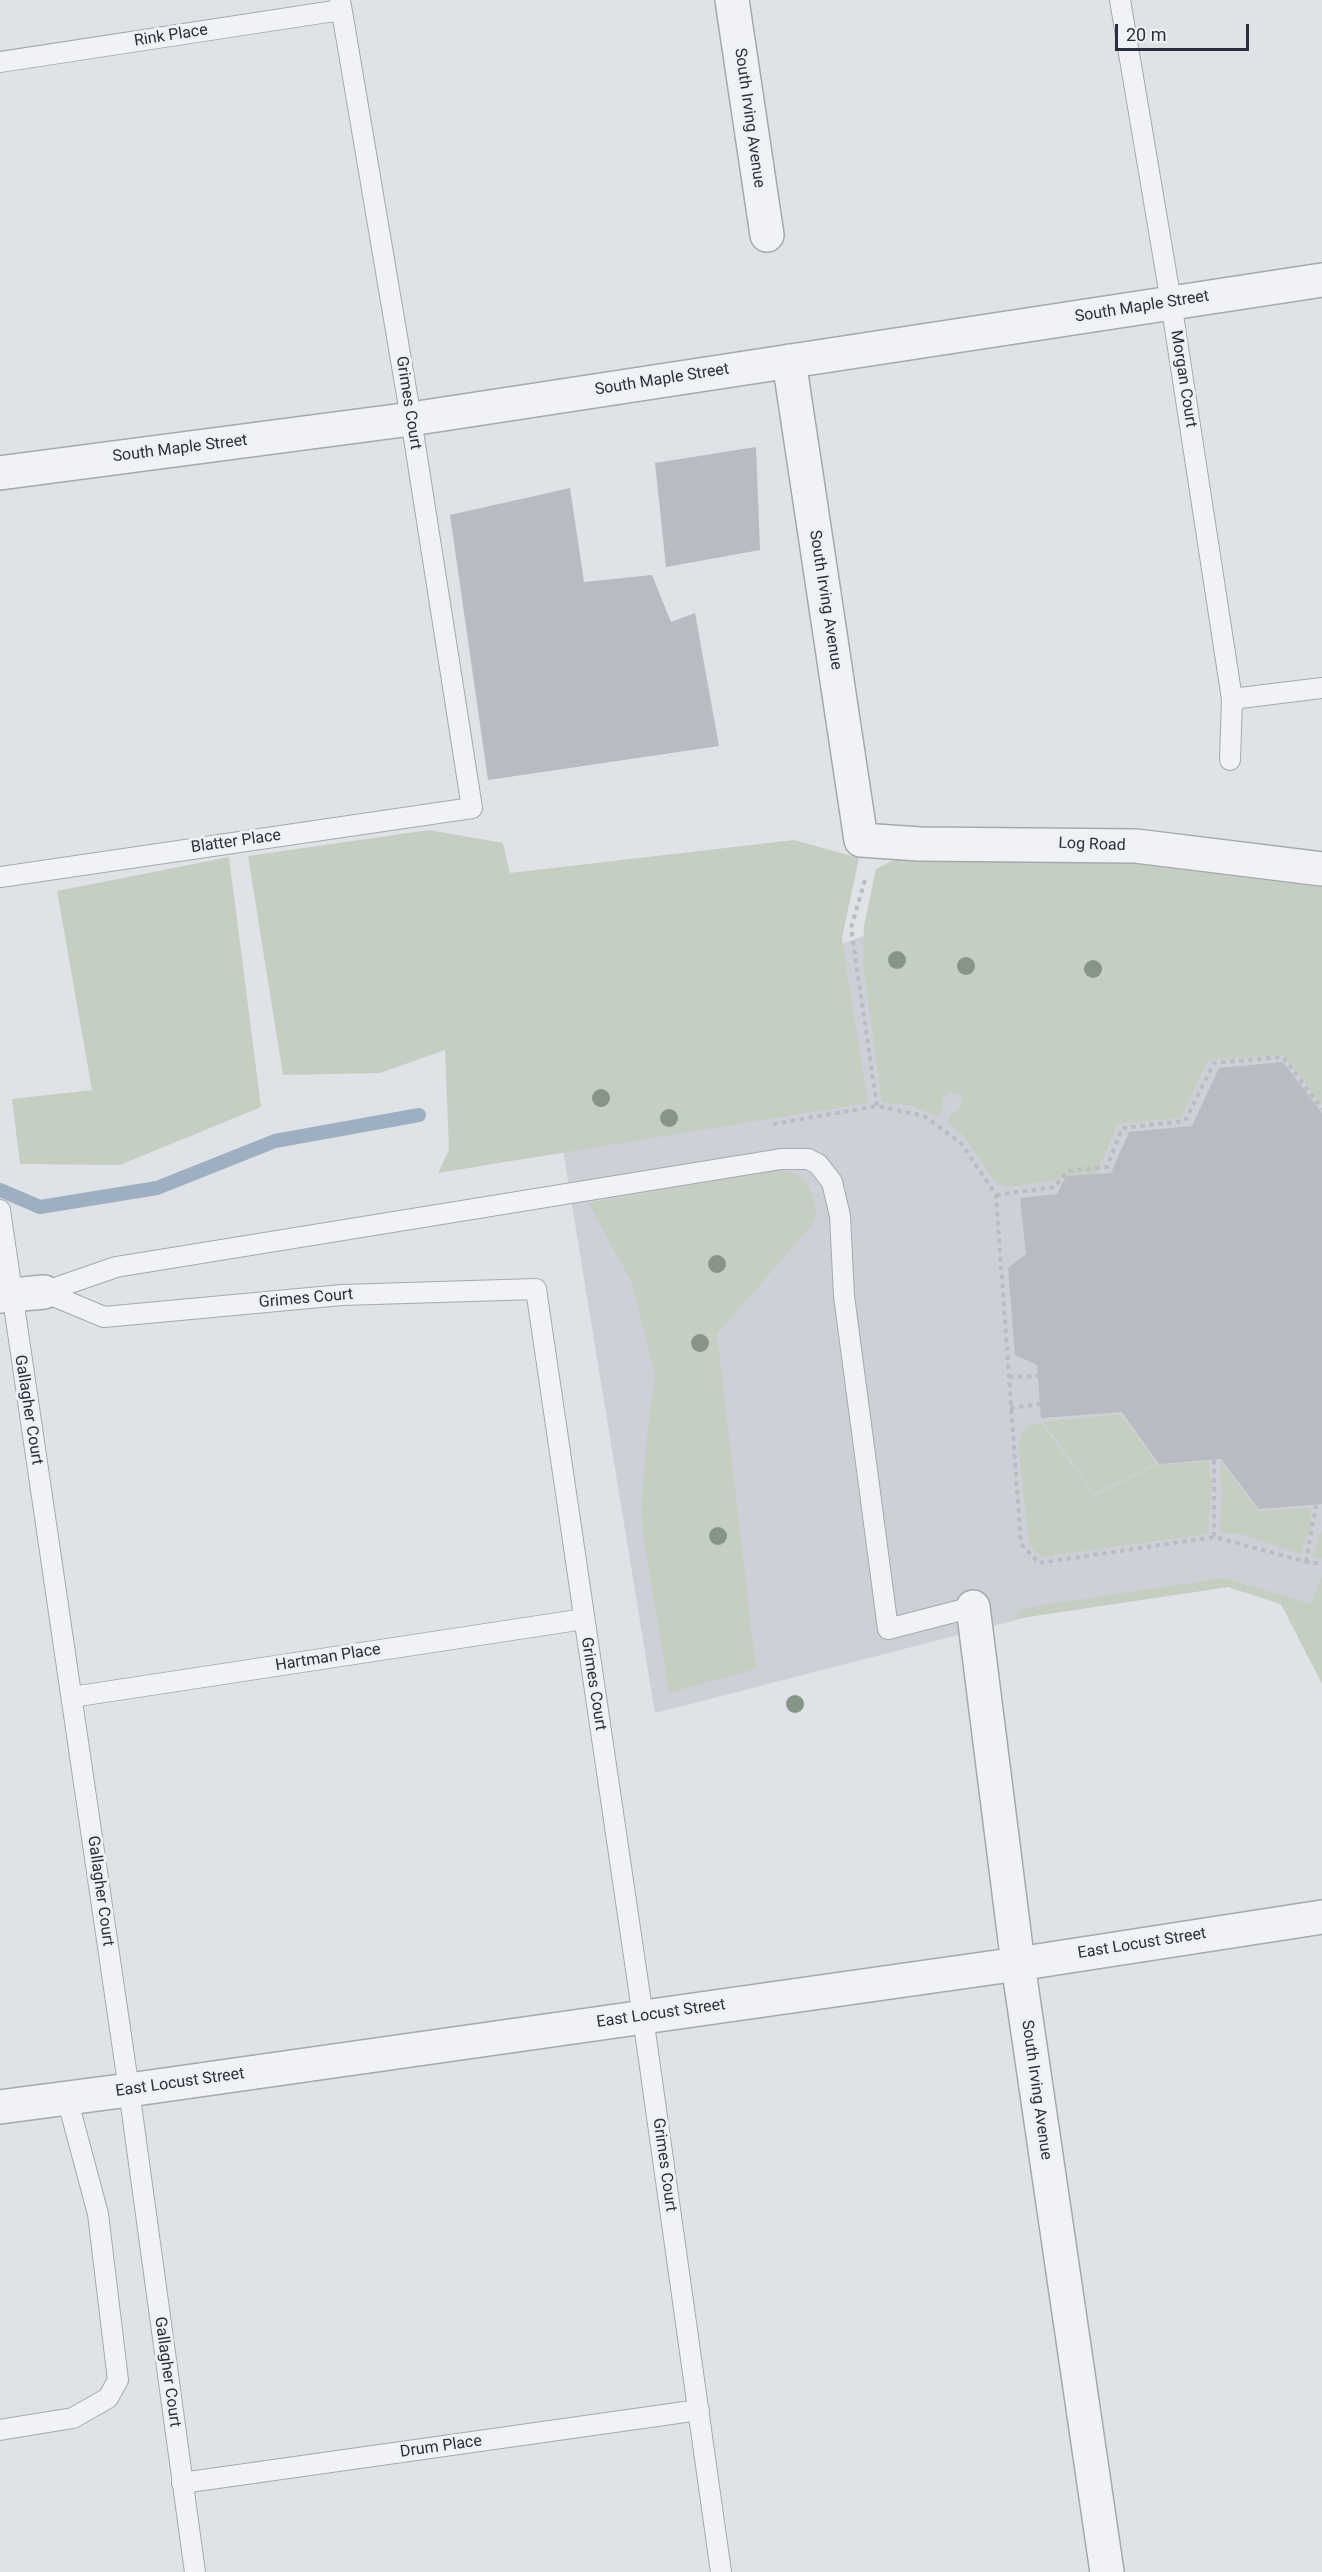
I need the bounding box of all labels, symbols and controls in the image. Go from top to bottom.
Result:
scale bar [1118,12,1252,50]
street label: Rink Place [133,21,209,51]
text: 20 m [1126,24,1166,45]
street label: South Irving Avenue [730,47,768,189]
street label: South Maple Street [1073,287,1211,327]
street label: Morgan Court [1166,329,1200,429]
street label: Grimes Court [391,355,425,451]
street label: South Maple Street [593,360,731,400]
street label: South Maple Street [111,431,249,467]
street label: South Irving Avenue [804,529,846,671]
street label: Blatter Place [190,826,282,858]
street label: Log Road [1058,834,1126,856]
street label: Grimes Court [258,1285,354,1313]
street label: Gallagher Court [10,1354,46,1466]
street label: Grimes Court [576,1636,610,1732]
street label: Hartman Place [274,1640,382,1676]
street label: Gallagher Court [83,1835,117,1947]
street label: East Locust Street [1076,1924,1208,1964]
street label: East Locust Street [595,1995,727,2033]
street label: South Irving Avenue [1017,2019,1055,2161]
street label: East Locust Street [114,2064,246,2102]
street label: Grimes Court [648,2117,680,2213]
street label: Gallagher Court [150,2316,184,2428]
street label: Drum Place [399,2432,483,2462]

